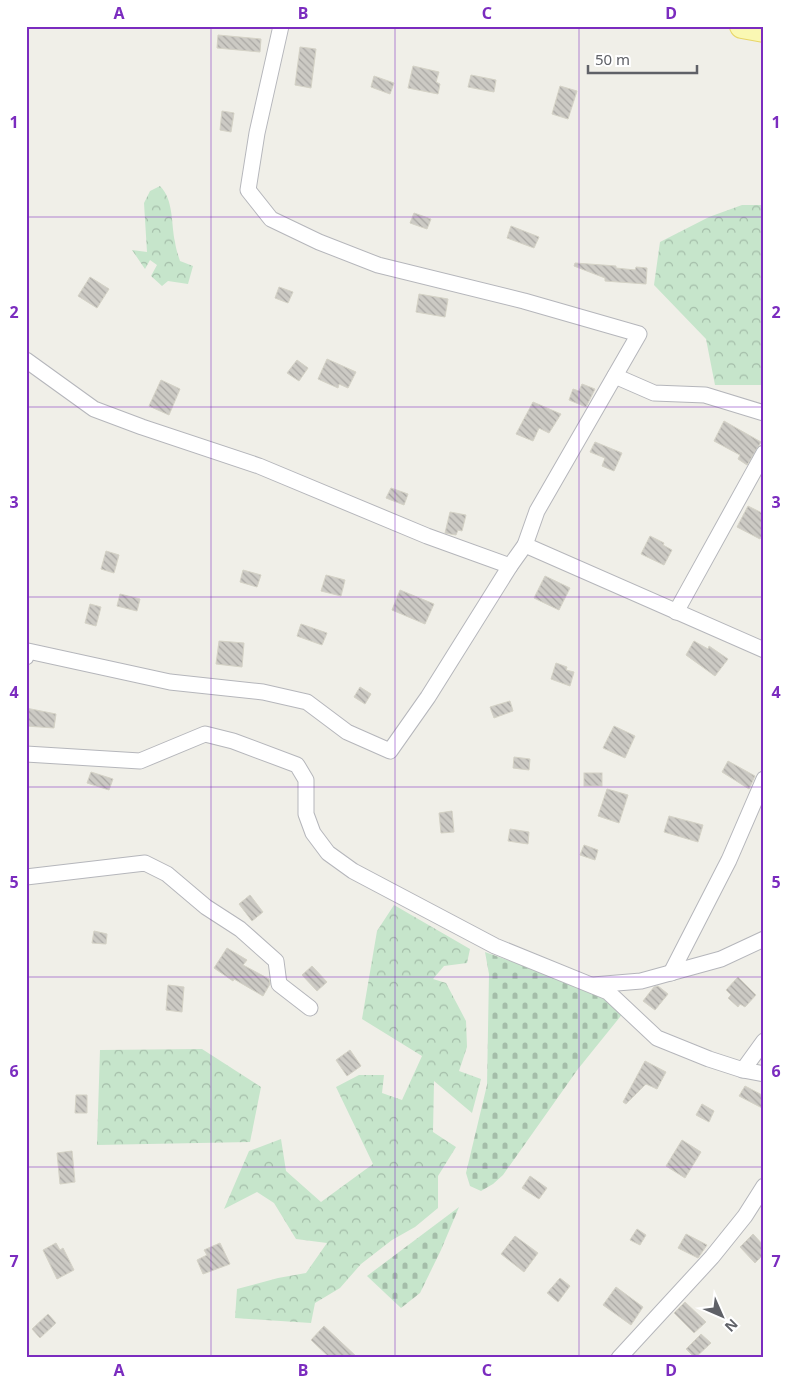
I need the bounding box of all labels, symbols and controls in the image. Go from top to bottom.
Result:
text: A [113,2,125,24]
text: B [298,2,308,24]
text: C [482,2,492,24]
text: D [665,2,677,24]
scale bar [588,42,696,74]
text: 50 m [595,49,630,69]
text: 1 [9,111,19,133]
text: 1 [771,111,781,133]
text: 2 [9,301,19,323]
text: 2 [771,301,781,323]
text: 3 [9,491,19,513]
text: 3 [771,491,781,513]
text: 4 [9,681,19,703]
text: 4 [771,681,781,703]
text: 5 [9,871,19,893]
text: 5 [771,871,781,893]
text: 6 [9,1060,19,1082]
text: 6 [771,1060,781,1082]
text: 7 [9,1250,19,1272]
text: 7 [771,1250,781,1272]
north arrow [698,1292,748,1342]
text: N [721,1315,742,1336]
text: A [113,1359,125,1381]
text: B [298,1359,308,1381]
text: C [482,1359,492,1381]
text: D [665,1359,677,1381]

